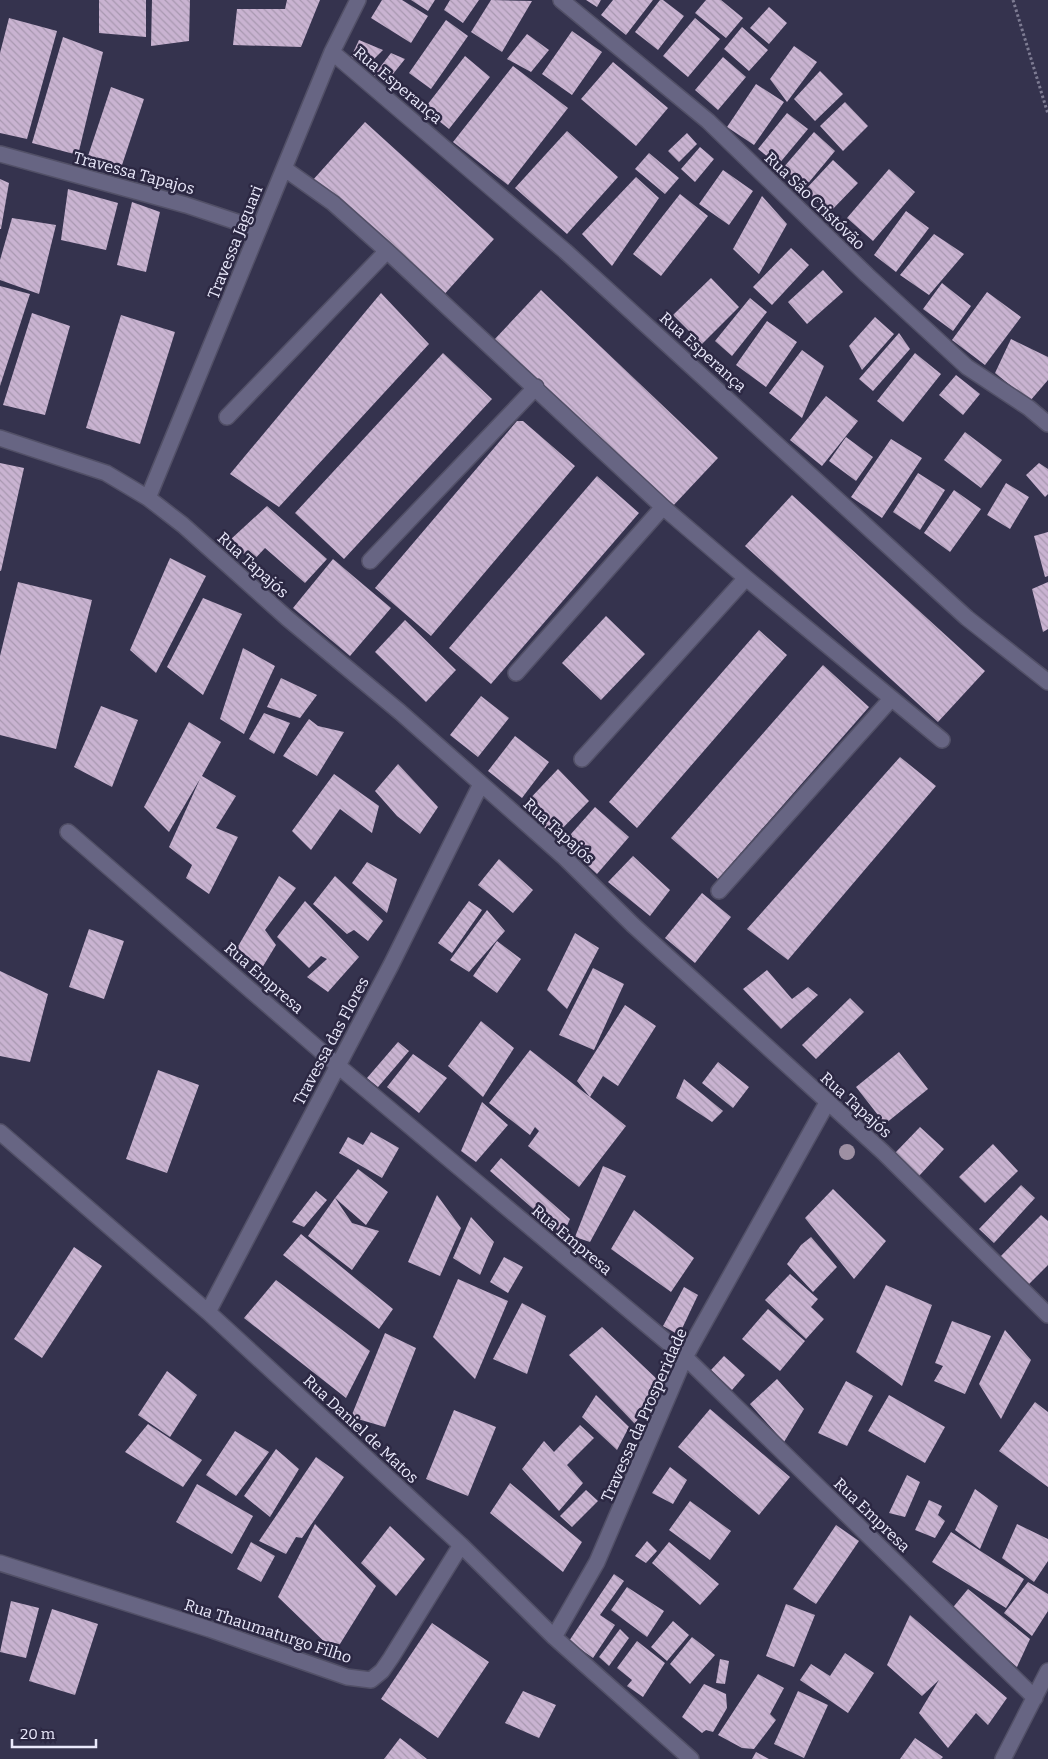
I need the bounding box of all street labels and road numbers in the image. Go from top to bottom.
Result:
street label: Rua Esperança [350,42,446,128]
street label: Travessa Tapajos [71,148,197,198]
street label: Rua São Cristóvão [761,148,869,254]
street label: Travessa Jaguari [204,182,267,302]
street label: Rua Esperança [656,308,750,396]
street label: Rua Tapajós [214,528,292,602]
street label: Rua Tapajós [520,794,598,868]
street label: Rua Empresa [221,938,308,1018]
street label: Travessa das Flores [289,974,373,1108]
street label: Rua Tapajós [817,1068,895,1142]
street label: Rua Empresa [528,1201,616,1279]
street label: Travessa da Prosperidade [597,1325,691,1505]
street label: Rua Daniel de Matos [300,1371,422,1487]
street label: Rua Empresa [830,1474,914,1556]
street label: Rua Thaumaturgo Filho [182,1595,354,1667]

